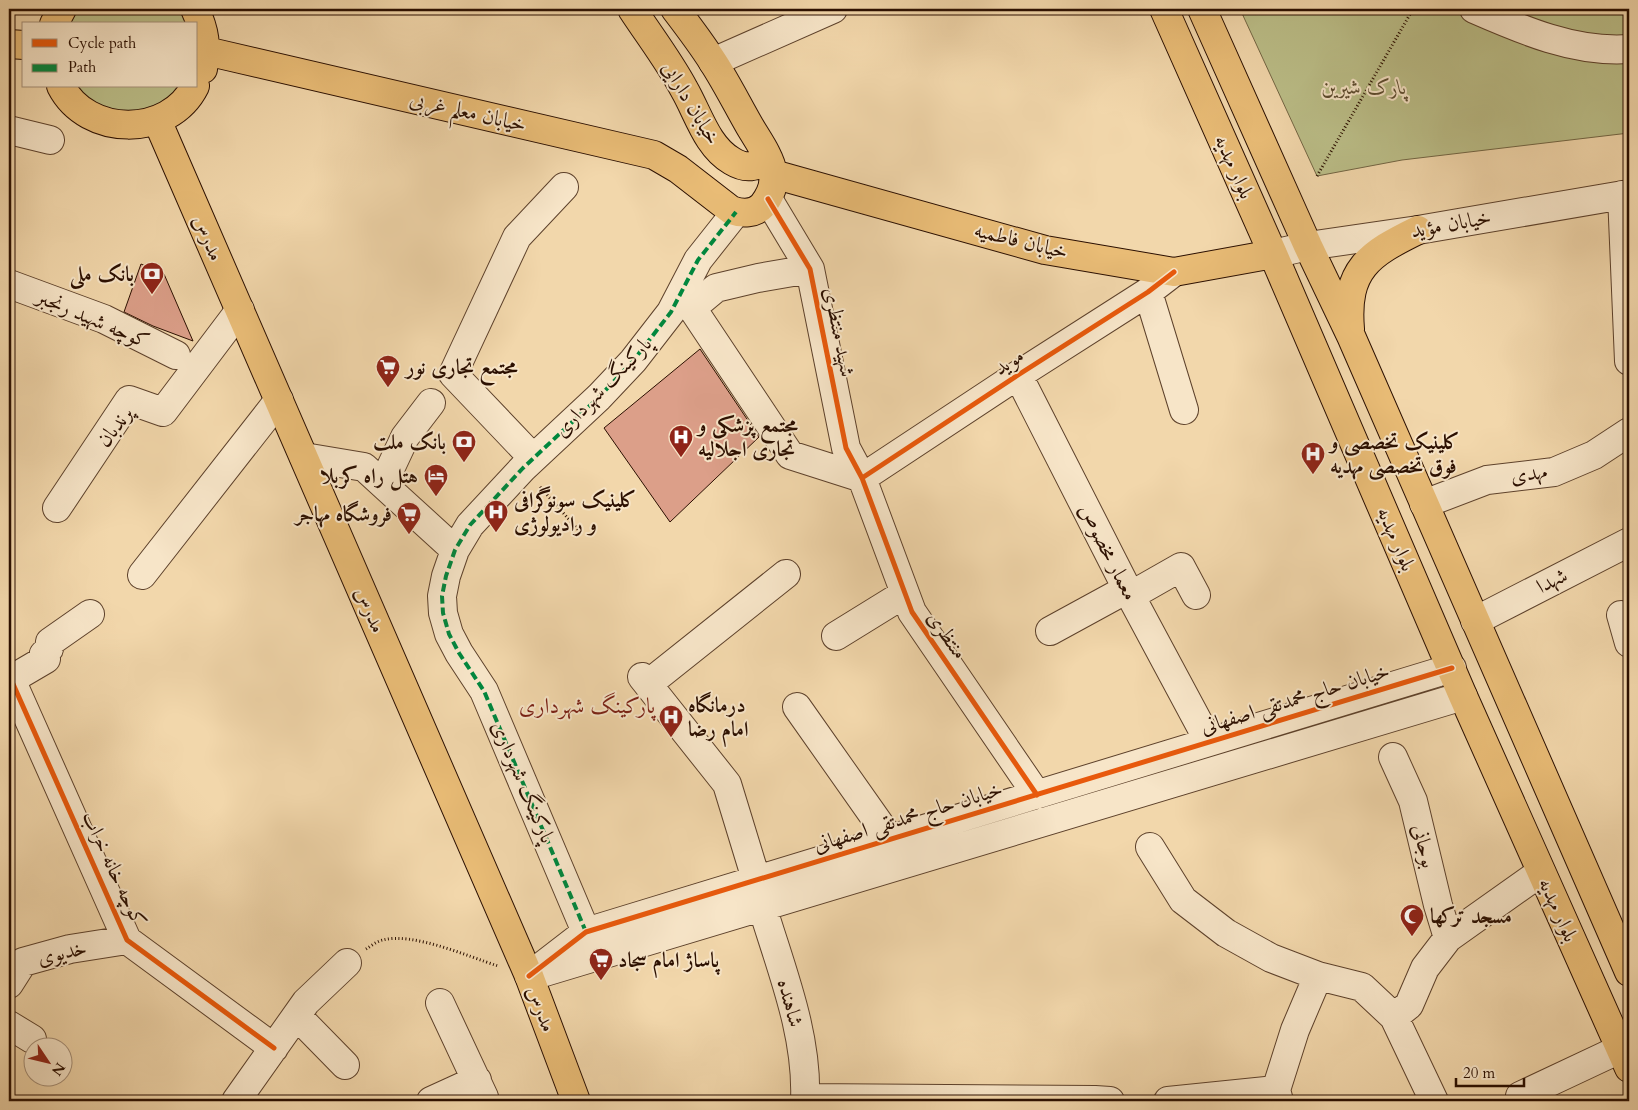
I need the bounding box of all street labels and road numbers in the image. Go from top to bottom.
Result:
street label: خیابان دارایی [655,56,727,150]
street label: خیابان معلم غربی [405,84,529,145]
street label: بلوار مهدیه [1207,130,1261,204]
street label: خیابان مؤید [1409,203,1493,245]
street label: مدرس [185,211,231,265]
street label: خیابان فاطمیه [971,215,1071,267]
street label: کوچه شهید رنجبر [30,281,154,356]
street label: شهید منتظری [816,285,862,379]
street label: پارکینگ شهرداری [547,329,659,444]
street label: موید [988,341,1030,383]
street label: پرندبان [90,399,142,453]
street label: مهدی [1509,457,1549,491]
street label: معمار مخصوص [1071,499,1145,605]
street label: بلوار مهدیه [1369,502,1423,576]
street label: شهدا [1531,561,1573,601]
street label: مدرس [347,583,393,637]
street label: منتظری [920,605,974,665]
street label: خیابان حاج محمدتقی اصفهانی [1197,656,1394,745]
street label: پارکینگ شهرداری [484,716,562,848]
street label: خیابان حاج محمدتقی اصفهانی [810,774,1007,863]
street label: کوچه خانه خراب [74,806,154,932]
street label: بوجانی [1405,821,1443,871]
street label: بلوار مهدیه [1531,873,1585,947]
street label: خدیوی [34,933,90,973]
street label: شاهنده [770,976,810,1030]
street label: مدرس [519,982,563,1036]

